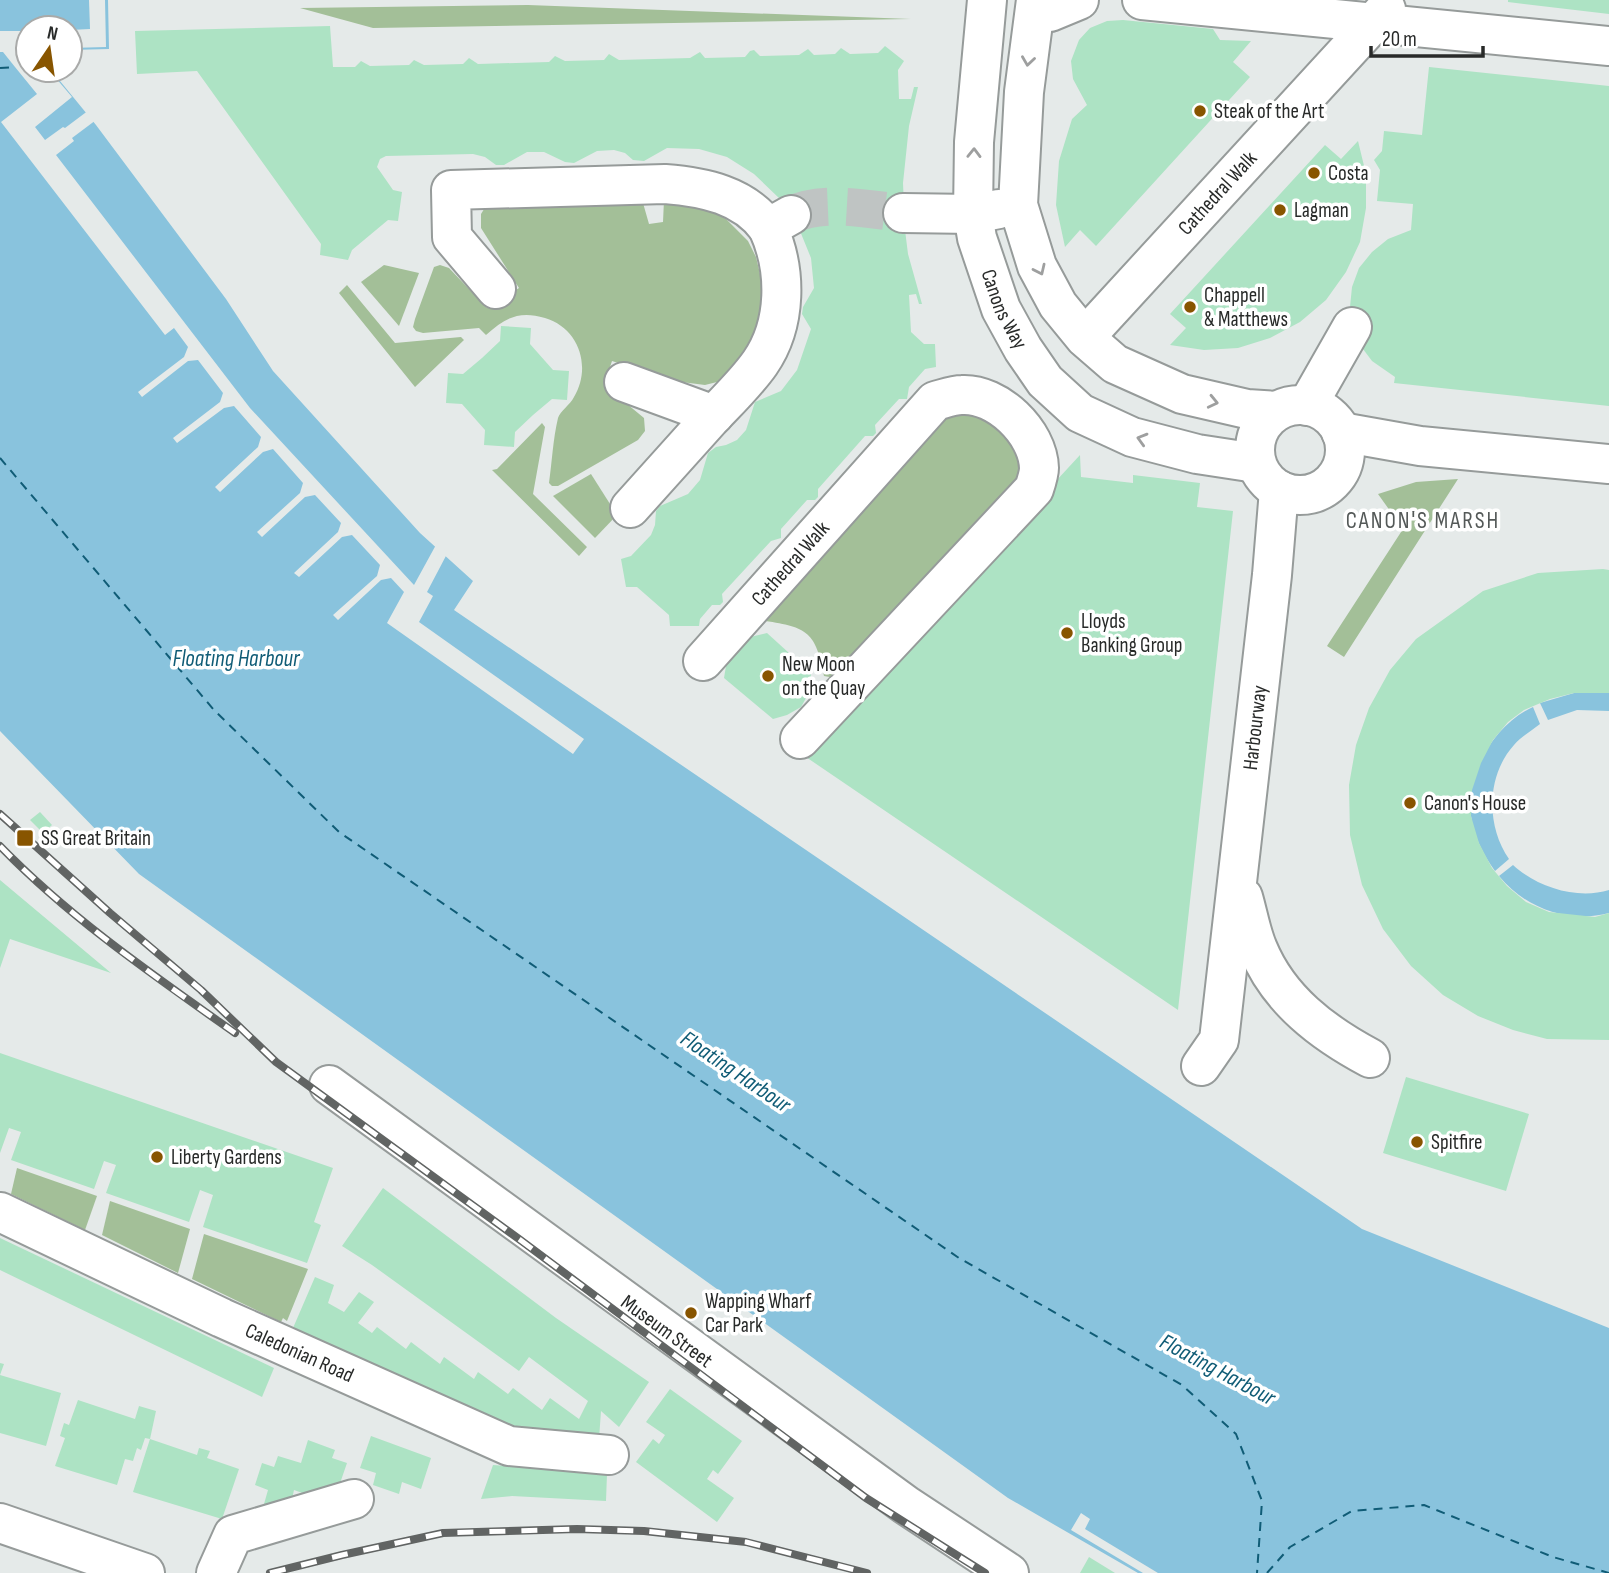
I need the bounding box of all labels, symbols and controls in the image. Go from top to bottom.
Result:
north arrow [14,14,84,84]
scale bar [1371,14,1483,58]
text: N [45,22,60,46]
text: 20 m [1382,27,1417,52]
one-way arrow [1021,56,1036,67]
place label: Steak of the Art [1214,99,1324,124]
marker: Steak of the Art [1192,103,1208,119]
street label: Cathedral Walk [1173,146,1262,240]
one-way arrow [966,147,981,158]
place label: Costa [1328,161,1369,186]
marker: Costa [1306,165,1322,181]
place label: Lagman [1294,198,1349,223]
marker: Lagman [1272,202,1288,218]
one-way arrow [1031,263,1045,275]
street label: Canons Way [975,266,1032,353]
place label: Chappell & Matthews [1204,283,1288,332]
marker: Chappell & Matthews [1182,299,1198,315]
one-way arrow [1207,393,1219,408]
one-way arrow [1136,433,1148,447]
district label: CANON'S MARSH [1346,507,1500,535]
street label: Cathedral Walk [746,516,835,611]
place label: Lloyds Banking Group [1081,609,1183,658]
marker: Lloyds Banking Group [1059,625,1075,641]
water label: Floating Harbour [173,645,301,673]
place label: New Moon on the Quay [782,652,865,701]
marker: New Moon on the Quay [760,668,776,684]
street label: Harbourway [1238,684,1272,771]
place label: Canon's House [1424,791,1526,816]
marker: Canon's House [1402,795,1418,811]
place label: SS Great Britain [41,826,151,851]
marker: SS Great Britain [15,828,35,848]
water label: Floating Harbour [675,1025,797,1120]
place label: Spitfire [1431,1130,1482,1155]
marker: Spitfire [1409,1134,1425,1150]
place label: Liberty Gardens [171,1145,282,1170]
marker: Liberty Gardens [149,1149,165,1165]
place label: Wapping Wharf Car Park [705,1289,812,1338]
street label: Museum Street [616,1290,717,1373]
marker: Wapping Wharf Car Park [683,1305,699,1321]
street label: Caledonian Road [241,1318,358,1388]
water label: Floating Harbour [1155,1328,1281,1413]

